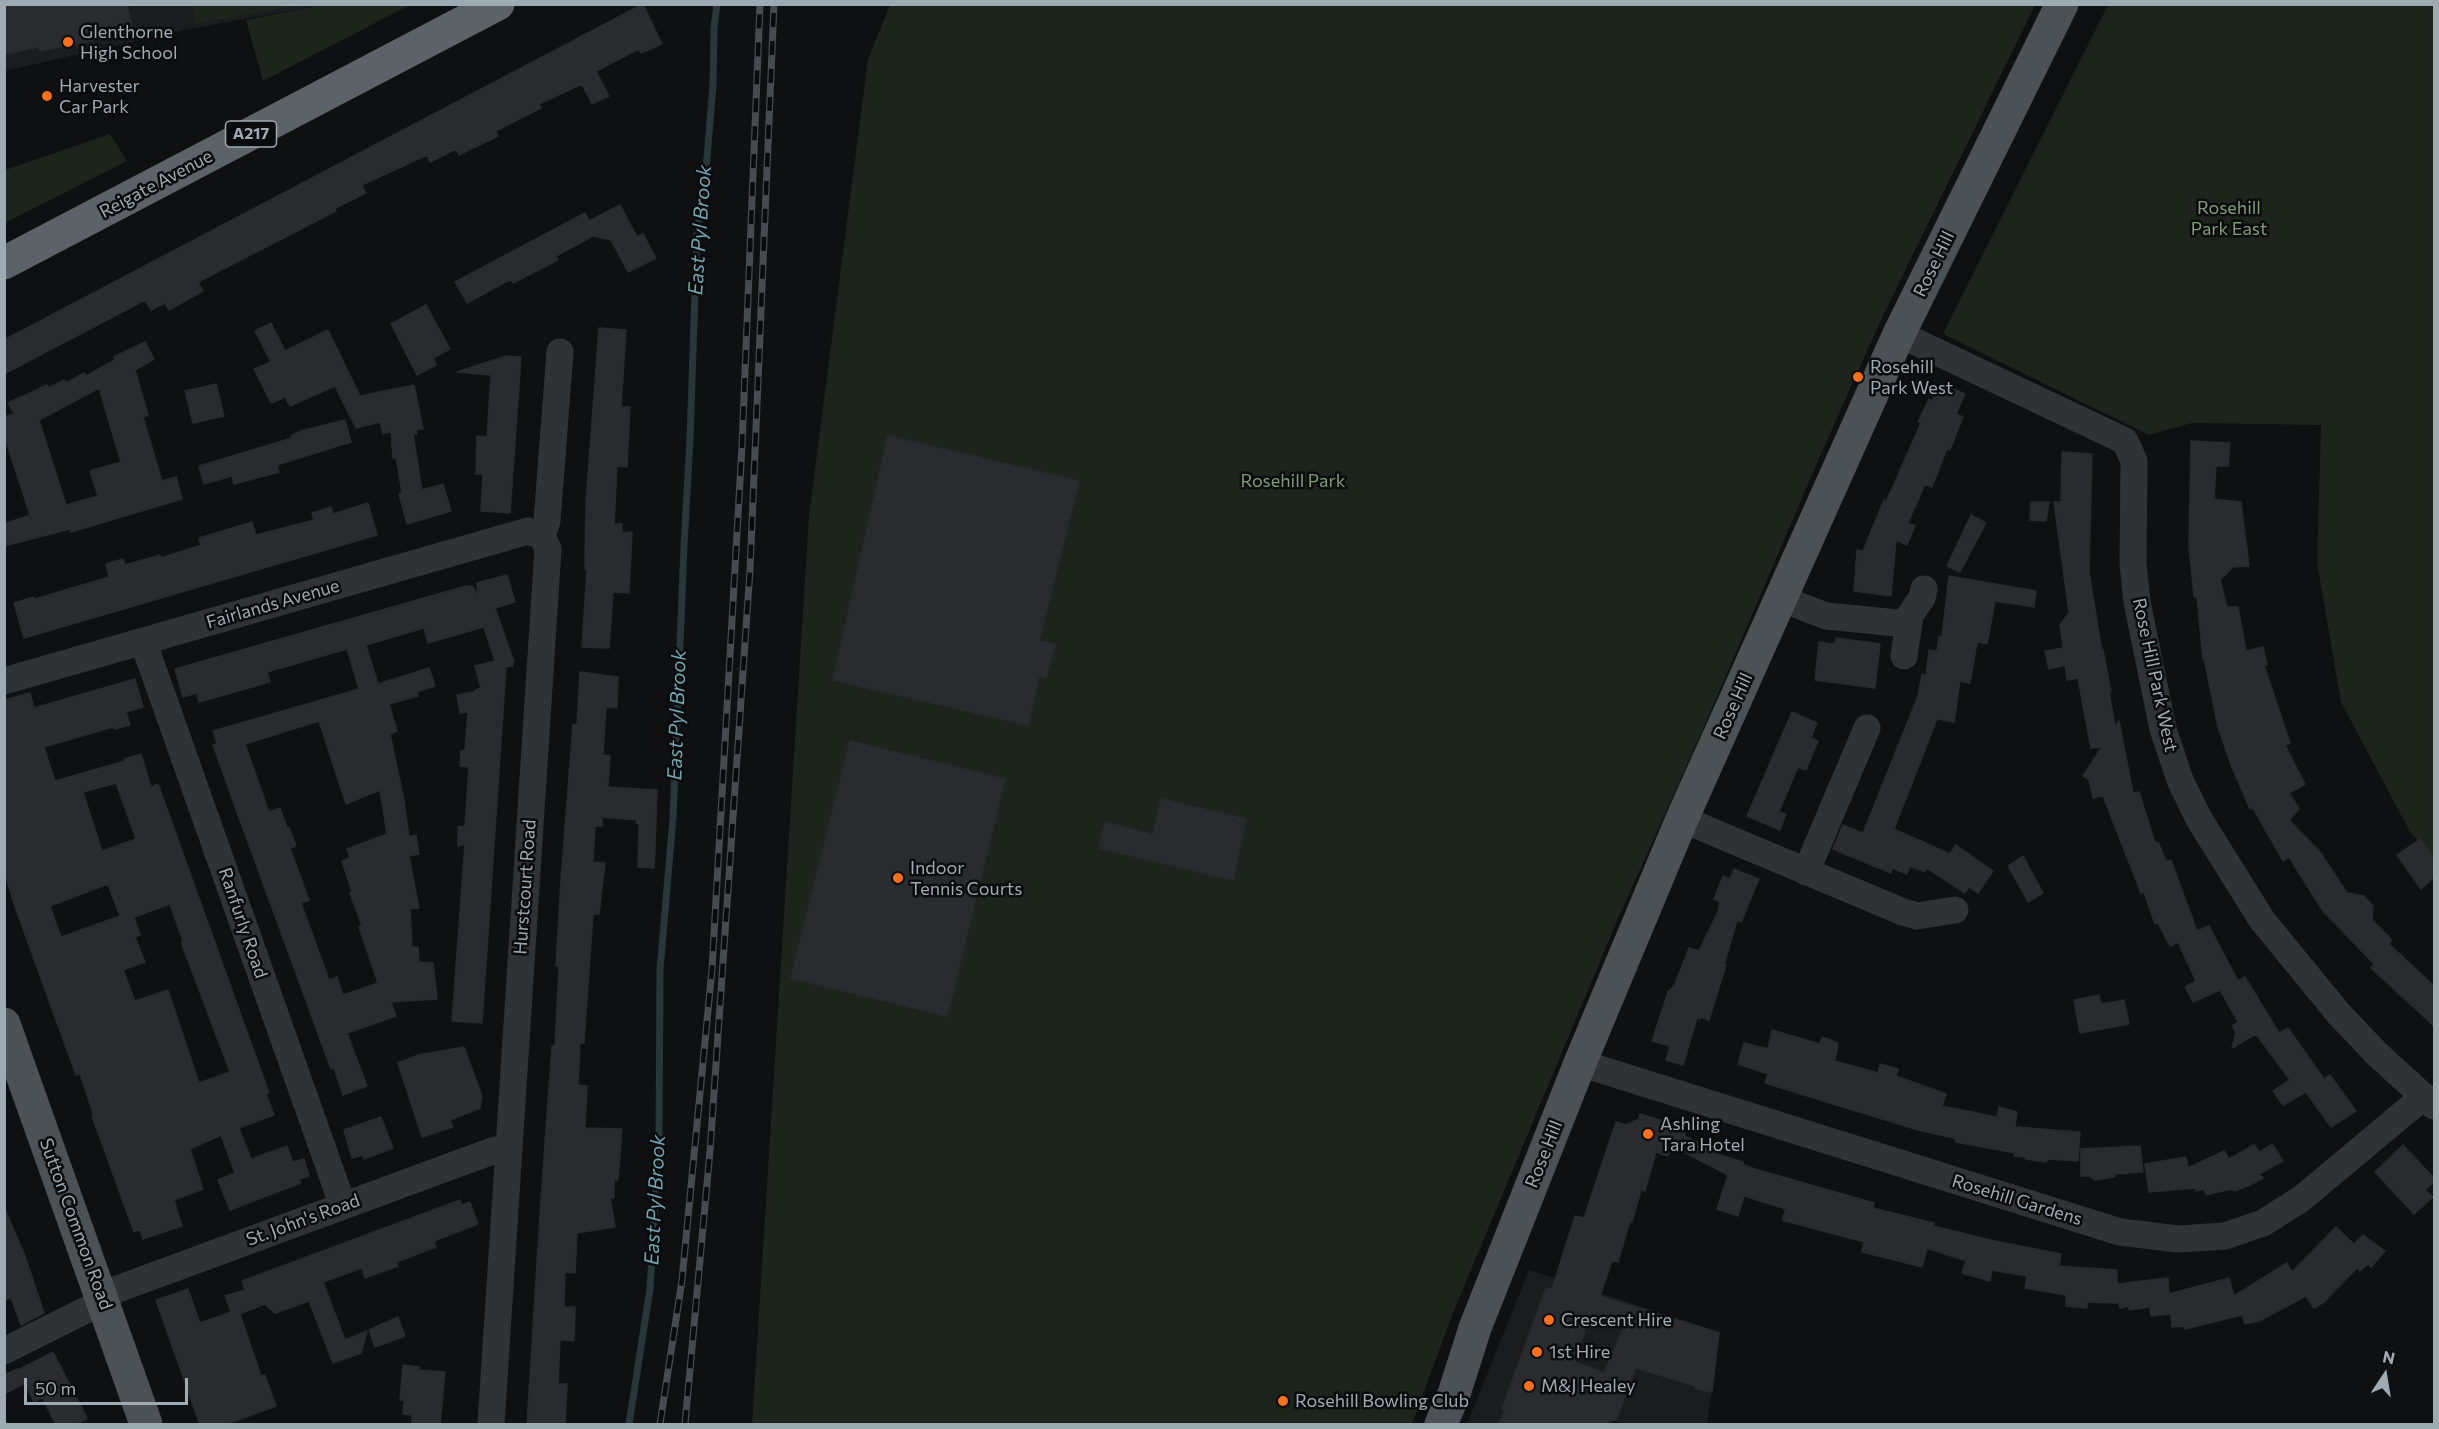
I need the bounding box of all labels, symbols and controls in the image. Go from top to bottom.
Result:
place label: Glenthorne High School [80,21,177,63]
marker: Glenthorne High School [61,35,75,49]
place label: Harvester Car Park [59,75,140,118]
marker: Harvester Car Park [40,89,54,103]
road number: A217 [226,121,276,147]
street label: Reigate Avenue [96,145,216,223]
water label: East Pyl Brook [683,164,717,296]
park label: Rosehill Park East [2191,197,2267,240]
street label: Rose Hill [1909,228,1959,300]
place label: Rosehill Park West [1870,356,1953,398]
marker: Rosehill Park West [1851,370,1865,384]
park label: Rosehill Park [1241,470,1345,492]
street label: Fairlands Avenue [204,575,342,633]
street label: Rose Hill Park West [2128,596,2182,754]
water label: East Pyl Brook [663,649,691,781]
street label: Rose Hill [1709,669,1757,743]
street label: Hurstcourt Road [509,819,541,955]
place label: Indoor Tennis Courts [910,857,1022,900]
street label: Ranfurly Road [214,865,272,981]
marker: Indoor Tennis Courts [891,871,905,885]
place label: Ashling Tara Hotel [1660,1113,1745,1156]
street label: Rose Hill [1521,1117,1567,1191]
marker: Ashling Tara Hotel [1641,1127,1655,1141]
water label: East Pyl Brook [640,1134,670,1266]
street label: Sutton Common Road [35,1135,117,1313]
street label: Rosehill Gardens [1949,1170,2085,1230]
street label: St. John's Road [243,1189,363,1251]
place label: Crescent Hire [1561,1309,1672,1331]
marker: Crescent Hire [1542,1313,1556,1327]
place label: 1st Hire [1549,1341,1610,1363]
marker: 1st Hire [1530,1345,1544,1359]
north arrow [2355,1345,2415,1405]
text: N [2381,1346,2397,1367]
scale bar [27,1366,190,1404]
place label: M&J Healey [1541,1375,1636,1397]
text: 50 m [35,1377,76,1399]
marker: M&J Healey [1522,1379,1536,1393]
place label: Rosehill Bowling Club [1295,1390,1469,1412]
marker: Rosehill Bowling Club [1276,1394,1290,1408]

